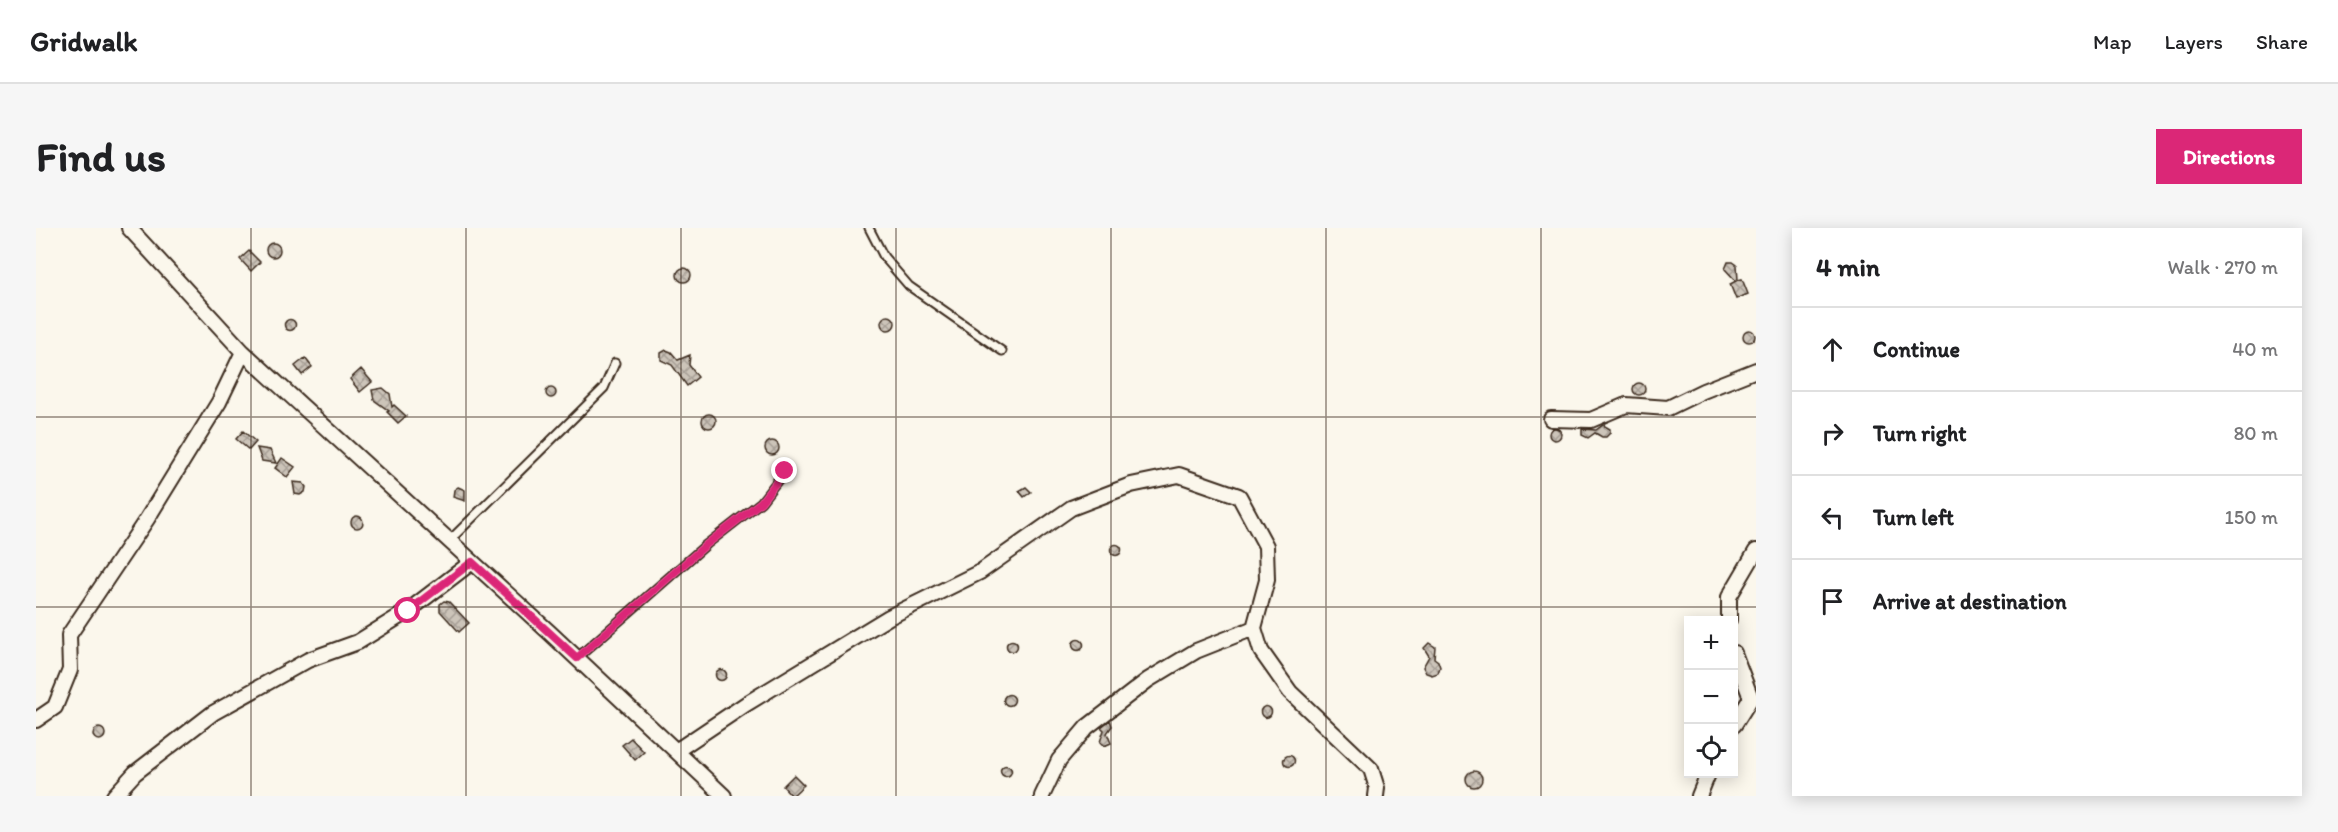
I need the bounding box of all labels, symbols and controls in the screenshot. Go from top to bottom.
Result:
text: Gridwalk [30,24,138,58]
text: Map [2093,29,2132,54]
text: Layers [2165,29,2223,54]
text: Share [2256,29,2308,54]
button: Directions [2156,129,2302,184]
text: Find us [36,131,166,182]
text: 4 min [1816,251,1880,283]
text: Walk · 270 m [2167,255,2278,279]
icon: ahead [1816,333,1849,366]
text: Continue [1873,336,1960,363]
text: 40 m [2232,337,2278,361]
icon: right [1816,417,1849,450]
text: Turn right [1873,420,1967,447]
text: 80 m [2233,421,2278,445]
route end [771,457,797,483]
icon: left [1816,501,1849,534]
text: Turn left [1873,504,1954,531]
text: 150 m [2225,505,2278,529]
icon: arrive [1816,585,1849,618]
text: Arrive at destination [1873,588,2067,615]
route start [394,597,420,623]
map controls [1684,616,1738,778]
button: + [1684,616,1738,670]
button: − [1684,670,1738,724]
button: locate [1684,724,1738,778]

